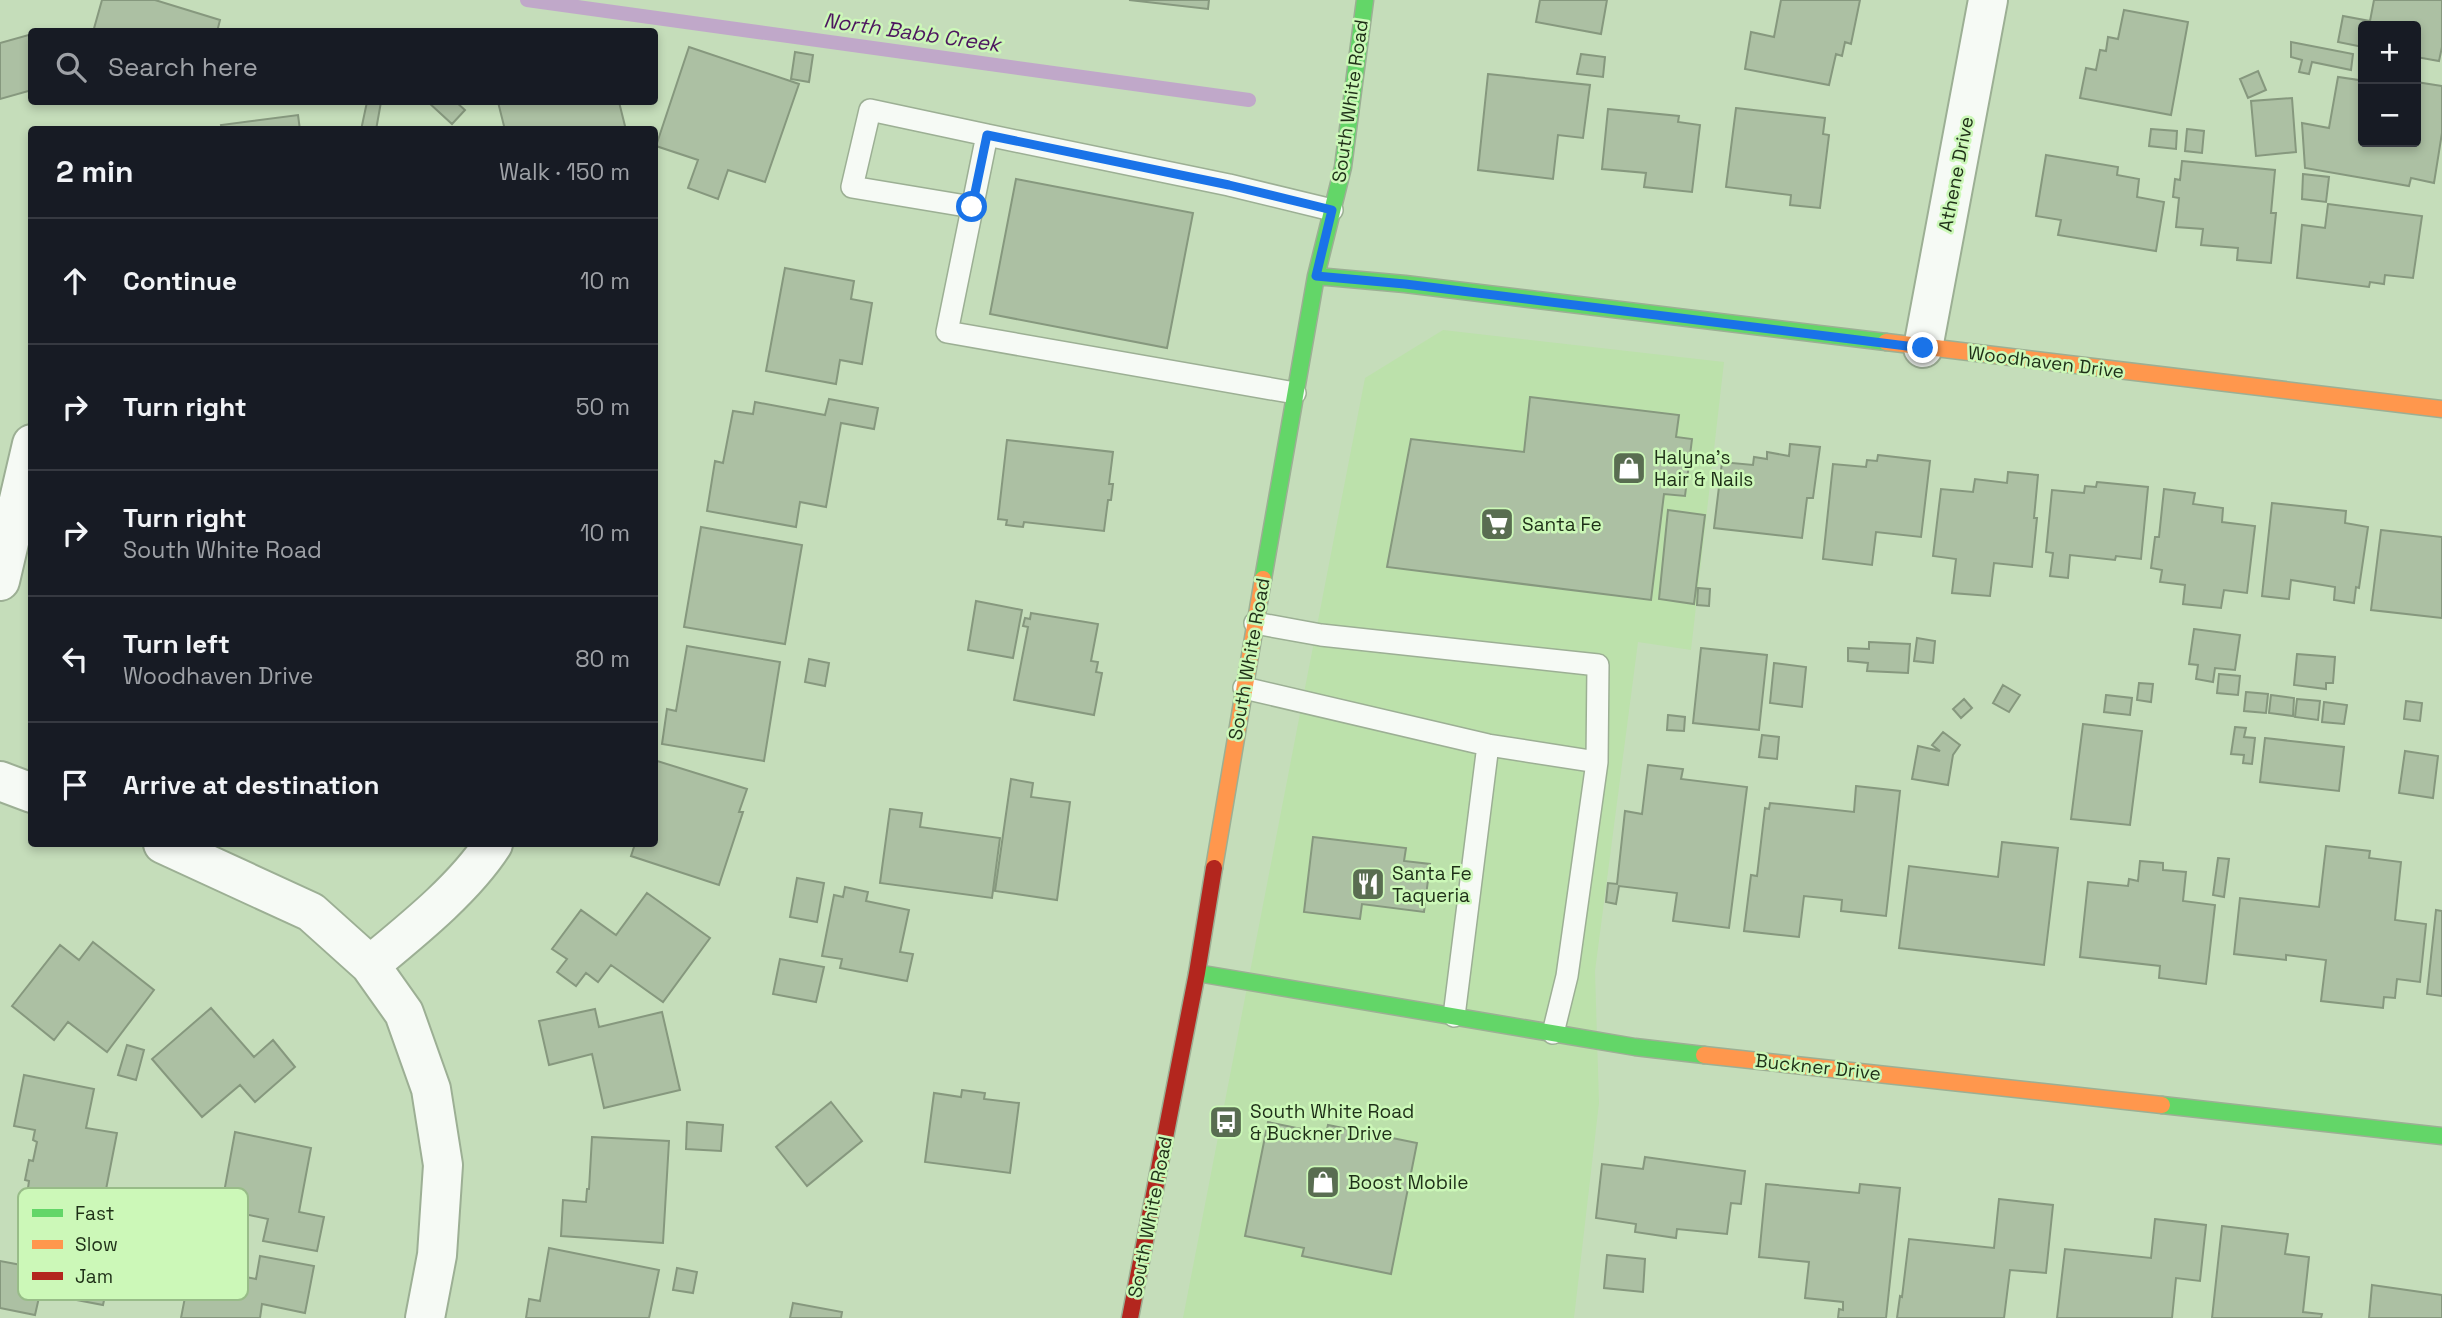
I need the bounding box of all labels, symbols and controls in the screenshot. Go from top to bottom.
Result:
water label: North Babb Creek [822,6,1005,58]
street label: South White Road [1326,18,1374,184]
map controls [2358,21,2421,147]
button: + [2358,21,2421,84]
search box [28,28,658,105]
icon: search [52,48,90,86]
text: Search here [108,50,258,84]
button: − [2358,84,2421,147]
street label: Athene Drive [1933,114,1979,234]
text: 2 min [56,152,134,191]
text: Walk · 150 m [499,157,630,187]
route start [956,191,987,222]
icon: ahead [56,262,94,300]
text: Continue [123,264,237,298]
text: 10 m [580,266,630,296]
route end [1907,332,1938,363]
street label: Woodhaven Drive [1966,340,2126,384]
icon: right [56,388,94,426]
text: Turn right [123,390,247,424]
text: 50 m [576,392,630,422]
place label: Halyna's Hair & Nails [1654,445,1753,492]
shop icon: Halyna's Hair & Nails [1610,449,1648,487]
text: Turn right [123,501,247,535]
supermarket icon: Santa Fe [1478,505,1516,543]
place label: Santa Fe [1522,512,1602,537]
icon: right [56,514,94,552]
text: 10 m [580,518,630,548]
text: South White Road [123,535,322,565]
street label: South White Road [1222,576,1276,742]
text: Turn left [123,627,230,661]
icon: left [56,640,94,678]
text: 80 m [575,644,630,674]
text: Woodhaven Drive [123,661,313,691]
icon: arrive [56,766,94,804]
text: Arrive at destination [123,768,380,802]
place label: Santa Fe Taqueria [1392,861,1472,908]
restaurant icon: Santa Fe Taqueria [1349,865,1387,903]
street label: Buckner Drive [1754,1048,1882,1086]
place label: South White Road & Buckner Drive [1250,1099,1414,1146]
bus stop icon: South White Road & Buckner Drive [1207,1103,1245,1141]
street label: South White Road [1122,1134,1178,1300]
shop icon: Boost Mobile [1304,1163,1342,1201]
place label: Boost Mobile [1348,1170,1468,1195]
legend [18,1188,248,1300]
text: Fast [75,1201,115,1226]
text: Slow [75,1232,118,1257]
text: Jam [75,1264,113,1289]

